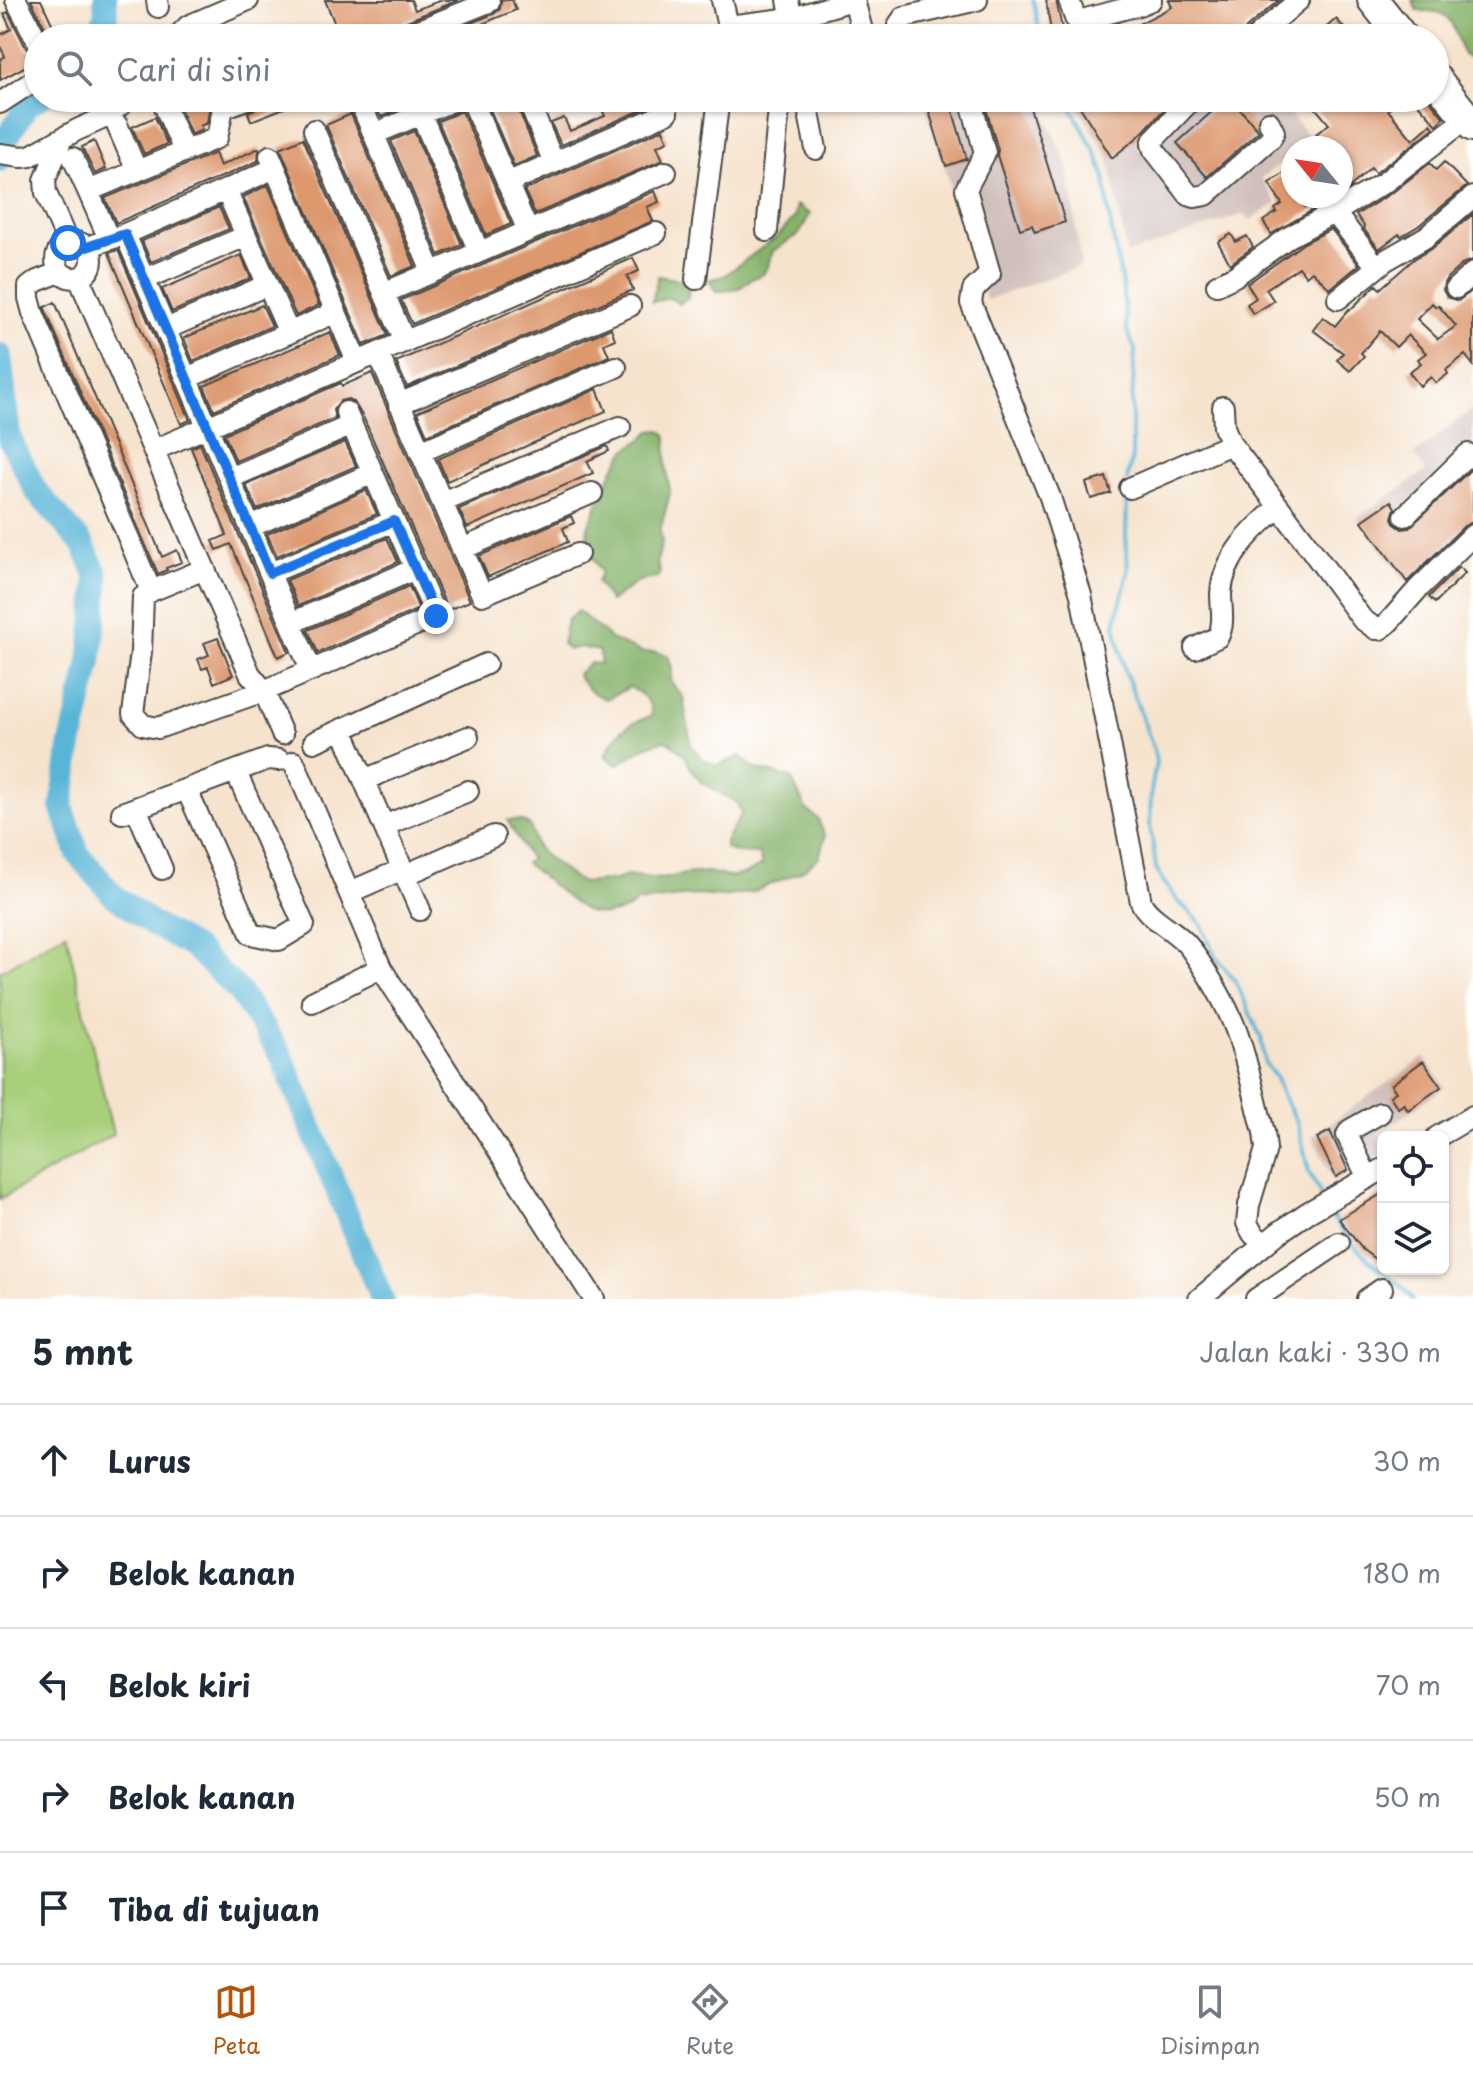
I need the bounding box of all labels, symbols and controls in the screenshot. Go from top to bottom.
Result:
search box [24,24,1449,112]
icon: search [52,46,96,90]
text: Cari di sini [116,46,271,91]
north arrow [1281,136,1353,208]
route start [50,225,86,261]
route end [418,598,454,634]
map controls [1377,1131,1449,1275]
button: locate [1377,1131,1449,1203]
button: layers [1377,1203,1449,1275]
text: 5 mnt [32,1325,133,1377]
text: Jalan kaki · 330 m [1200,1332,1441,1371]
icon: ahead [32,1438,76,1482]
text: Lurus [108,1438,191,1483]
text: 30 m [1373,1441,1441,1480]
icon: right [32,1550,76,1594]
text: Belok kanan [108,1550,295,1595]
text: 180 m [1363,1553,1441,1592]
icon: left [32,1662,76,1706]
text: Belok kiri [108,1662,250,1707]
text: 70 m [1376,1665,1441,1704]
icon: right [32,1774,76,1818]
text: Belok kanan [108,1774,295,1819]
text: 50 m [1374,1777,1441,1816]
icon: arrive [32,1886,76,1930]
text: Tiba di tujuan [108,1886,320,1931]
tab: Peta [213,1980,260,2061]
tab: Rute [686,1980,734,2061]
tab: Disimpan [1160,1980,1260,2061]

